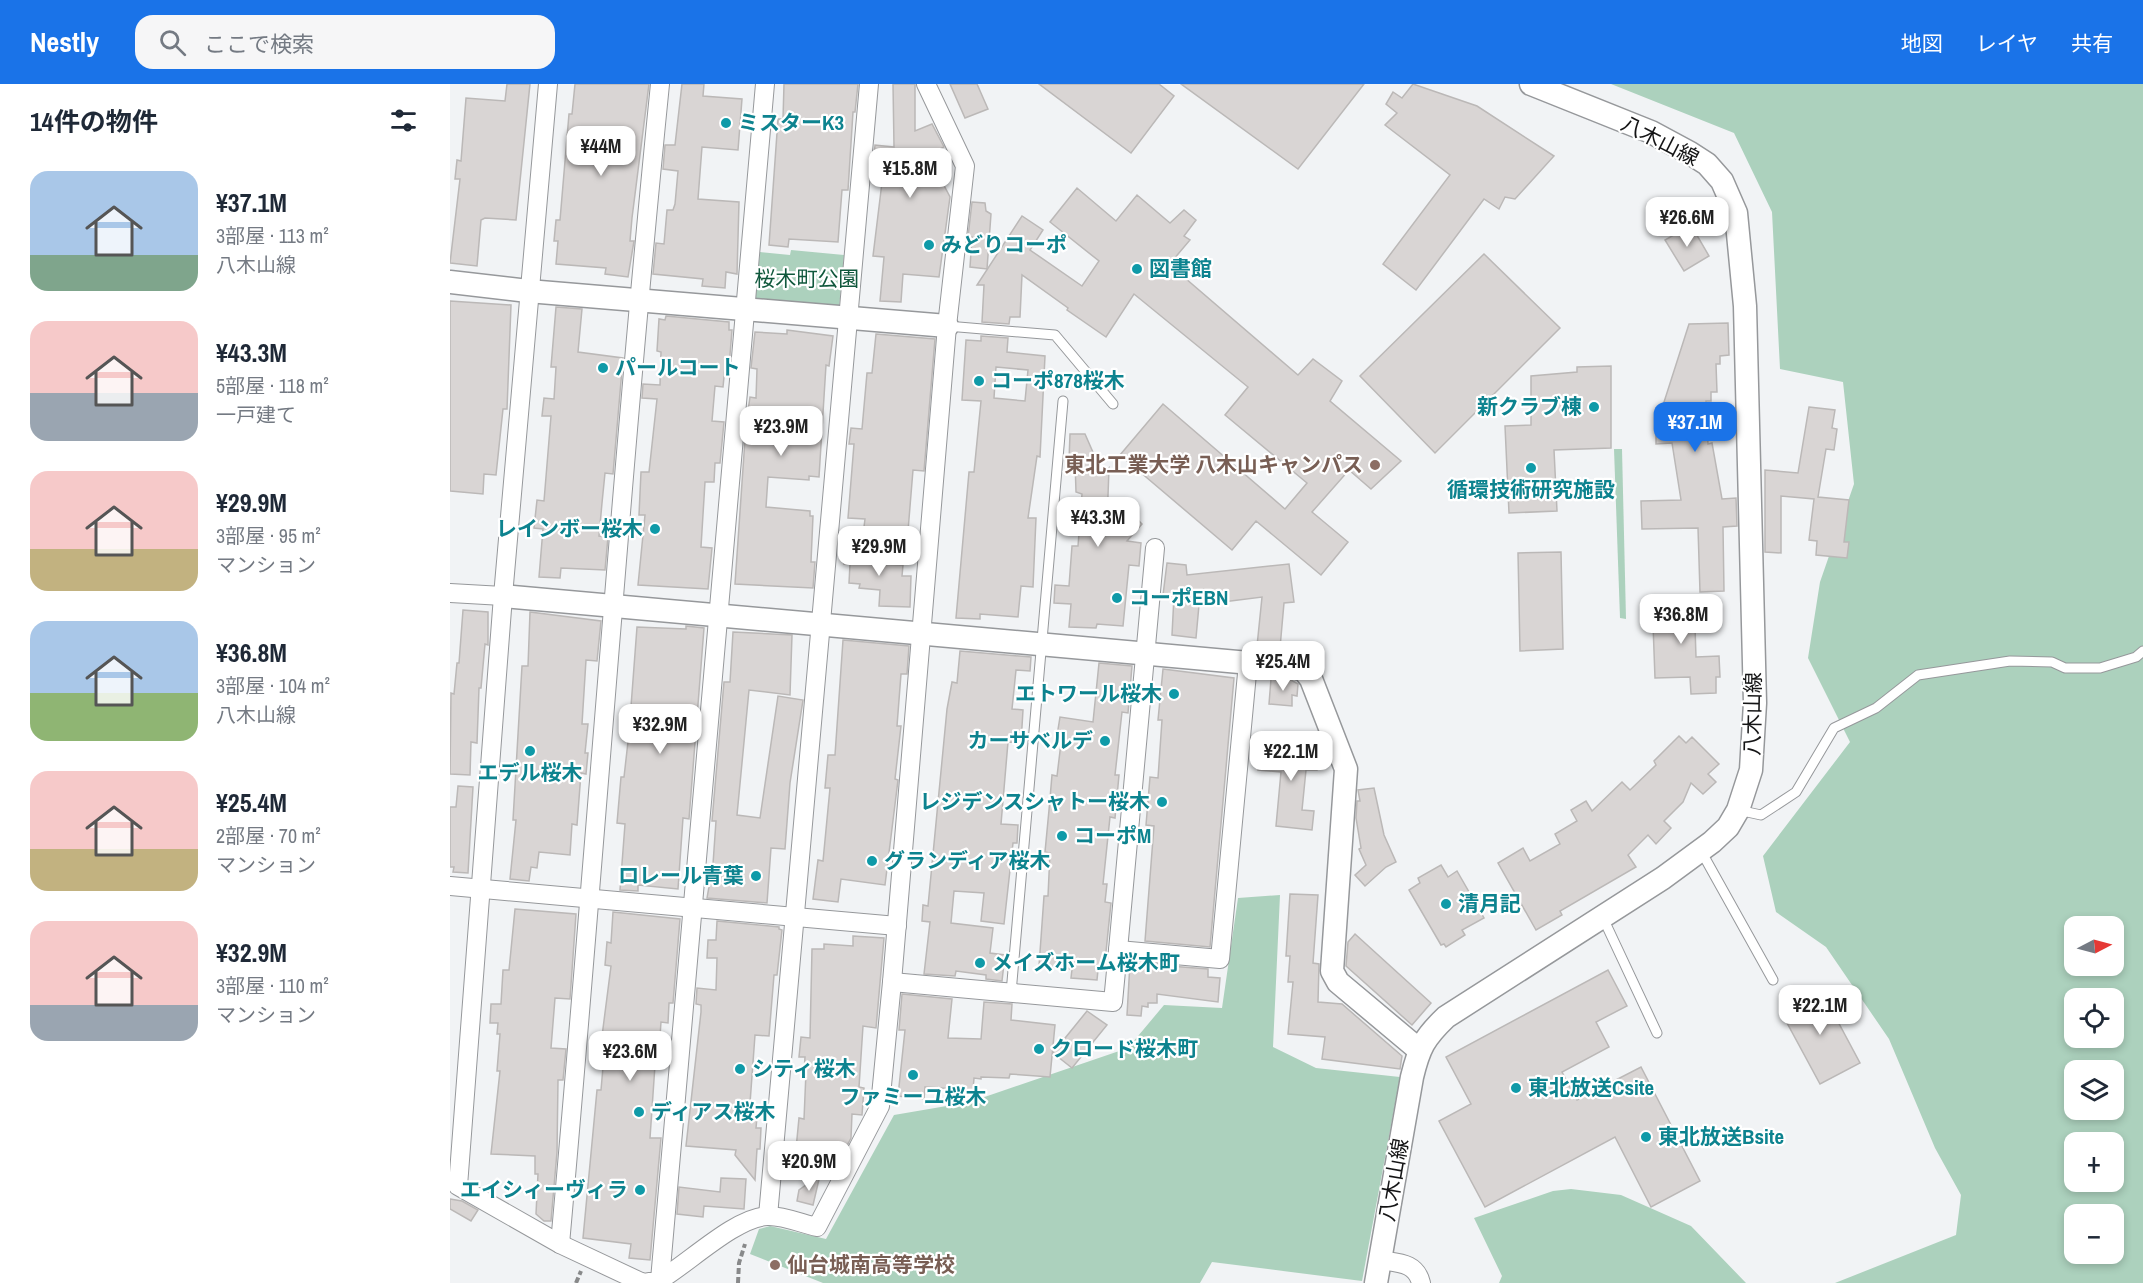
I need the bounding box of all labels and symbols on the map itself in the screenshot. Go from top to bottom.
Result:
place label: ミスターK3 [738,108,844,137]
street label: 八木山線 [1616,109,1704,173]
marker: ミスターK3 [719,116,733,130]
pin: ¥44M [565,126,637,177]
pin: ¥15.8M [861,148,959,199]
pin: ¥26.6M [1638,197,1736,248]
place label: みどりコーポ [941,230,1067,259]
marker: みどりコーポ [922,238,936,252]
place label: 図書館 [1149,254,1212,283]
marker: 図書館 [1130,262,1144,276]
park label: 桜木町公園 [755,264,860,293]
place label: パールコート [615,353,741,382]
marker: パールコート [596,361,610,375]
place label: コーポ878桜木 [991,366,1125,395]
marker: コーポ878桜木 [972,374,986,388]
place label: 新クラブ棟 [1477,392,1582,421]
marker: 新クラブ棟 [1587,400,1601,414]
pin: ¥37.1M [1646,402,1744,453]
pin: ¥23.9M [732,406,830,457]
place label: 東北工業大学 八木山キャンパス [1064,450,1363,479]
marker: 東北工業大学 八木山キャンパス [1368,458,1382,472]
marker: 循環技術研究施設 [1524,461,1538,475]
place label: 循環技術研究施設 [1447,475,1615,504]
pin: ¥43.3M [1049,497,1147,548]
place label: レインボー桜木 [496,514,643,543]
marker: レインボー桜木 [648,522,662,536]
pin: ¥29.9M [830,526,928,577]
place label: コーポEBN [1129,583,1228,612]
marker: コーポEBN [1110,591,1124,605]
pin: ¥36.8M [1632,594,1730,645]
pin: ¥25.4M [1234,641,1332,692]
street label: 八木山線 [1737,672,1768,756]
place label: エトワール桜木 [1015,679,1162,708]
marker: エトワール桜木 [1167,687,1181,701]
pin: ¥32.9M [611,704,709,755]
place label: カーサベルデ [967,726,1093,755]
pin: ¥22.1M [1242,731,1340,782]
marker: カーサベルデ [1098,734,1112,748]
marker: エデル桜木 [523,744,537,758]
place label: エデル桜木 [478,758,583,787]
place label: レジデンスシャトー桜木 [919,787,1150,816]
marker: レジデンスシャトー桜木 [1155,795,1169,809]
place label: コーポM [1074,821,1151,850]
marker: コーポM [1055,829,1069,843]
place label: グランディア桜木 [884,846,1051,875]
marker: グランディア桜木 [865,854,879,868]
place label: ロレール青葉 [618,861,744,890]
marker: ロレール青葉 [749,869,763,883]
place label: 清月記 [1458,889,1521,918]
marker: 清月記 [1439,897,1453,911]
north arrow [2064,916,2124,976]
place label: メイズホーム桜木町 [992,948,1180,977]
marker: メイズホーム桜木町 [973,956,987,970]
pin: ¥22.1M [1771,985,1869,1036]
pin: ¥23.6M [581,1031,679,1082]
place label: クロード桜木町 [1051,1034,1198,1063]
marker: クロード桜木町 [1032,1042,1046,1056]
place label: シティ桜木 [752,1054,856,1083]
marker: シティ桜木 [733,1062,747,1076]
marker: ファミーユ桜木 [906,1068,920,1082]
place label: 東北放送Csite [1528,1073,1654,1102]
marker: 東北放送Csite [1509,1081,1523,1095]
place label: ファミーユ桜木 [840,1082,987,1111]
place label: ディアス桜木 [651,1097,776,1126]
marker: ディアス桜木 [632,1105,646,1119]
place label: 東北放送Bsite [1658,1122,1784,1151]
marker: 東北放送Bsite [1639,1130,1653,1144]
street label: 八木山線 [1372,1136,1415,1224]
pin: ¥20.9M [760,1141,858,1192]
place label: エイシィーヴィラ [460,1175,628,1204]
marker: エイシィーヴィラ [633,1183,647,1197]
place label: 仙台城南高等学校 [787,1250,955,1279]
marker: 仙台城南高等学校 [768,1258,782,1272]

